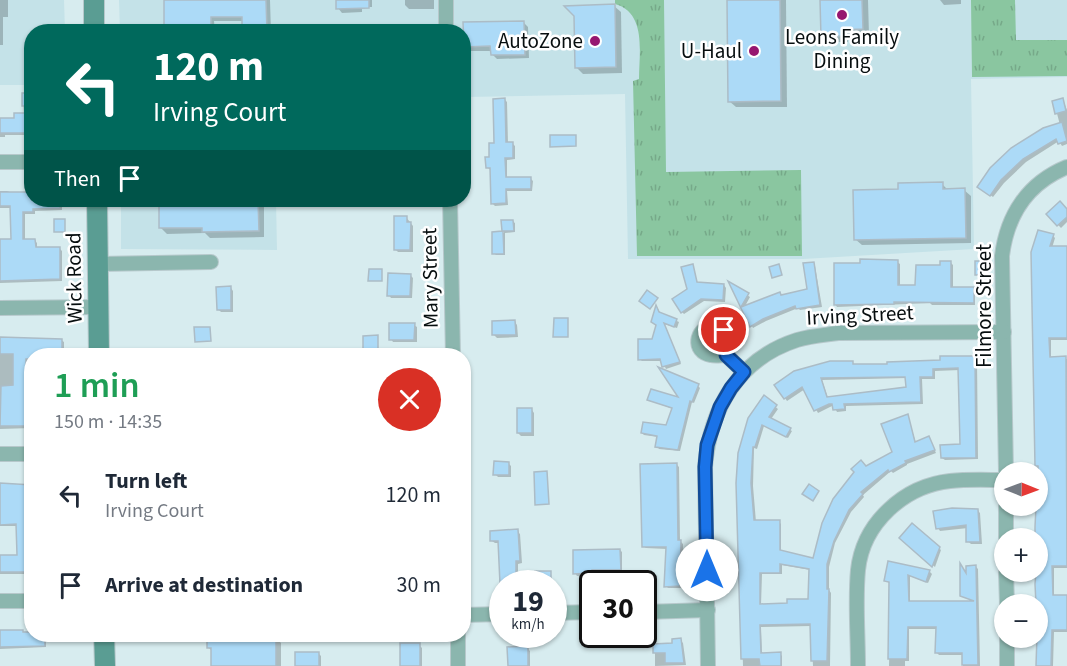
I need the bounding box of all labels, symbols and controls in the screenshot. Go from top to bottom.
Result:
marker: Leons Family Dining [835,8,849,22]
place label: Leons Family Dining [785,22,899,76]
place label: AutoZone [498,26,583,56]
marker: AutoZone [588,34,602,48]
place label: U-Haul [681,36,742,66]
text: 120 m [153,37,264,97]
marker: U-Haul [747,44,761,58]
icon: left [54,48,132,126]
text: Irving Court [153,93,286,132]
icon: arrive [113,162,146,195]
text: Then [54,163,101,195]
street label: Mary Street [414,228,446,328]
street label: Wick Road [58,232,90,324]
street label: Filmore Street [969,244,999,368]
street label: Irving Street [806,297,914,333]
pin [698,304,749,355]
icon: arrive [707,313,740,346]
text: 1 min [54,360,140,411]
button: close [378,368,441,431]
text: 150 m · 14:35 [54,408,162,436]
north arrow [994,462,1048,516]
map controls [994,462,1048,648]
text: Turn left [105,465,187,497]
icon: left [54,479,87,512]
text: 120 m [386,479,441,511]
text: Irving Court [105,497,204,525]
button: + [994,528,1048,582]
position arrow [675,538,739,602]
icon: arrive [54,569,87,602]
text: Arrive at destination [105,569,303,601]
text: 30 m [396,569,441,601]
speed limit sign: 30 [579,570,657,648]
text: 19 [512,580,544,623]
button: − [994,594,1048,648]
text: km/h [511,614,545,635]

